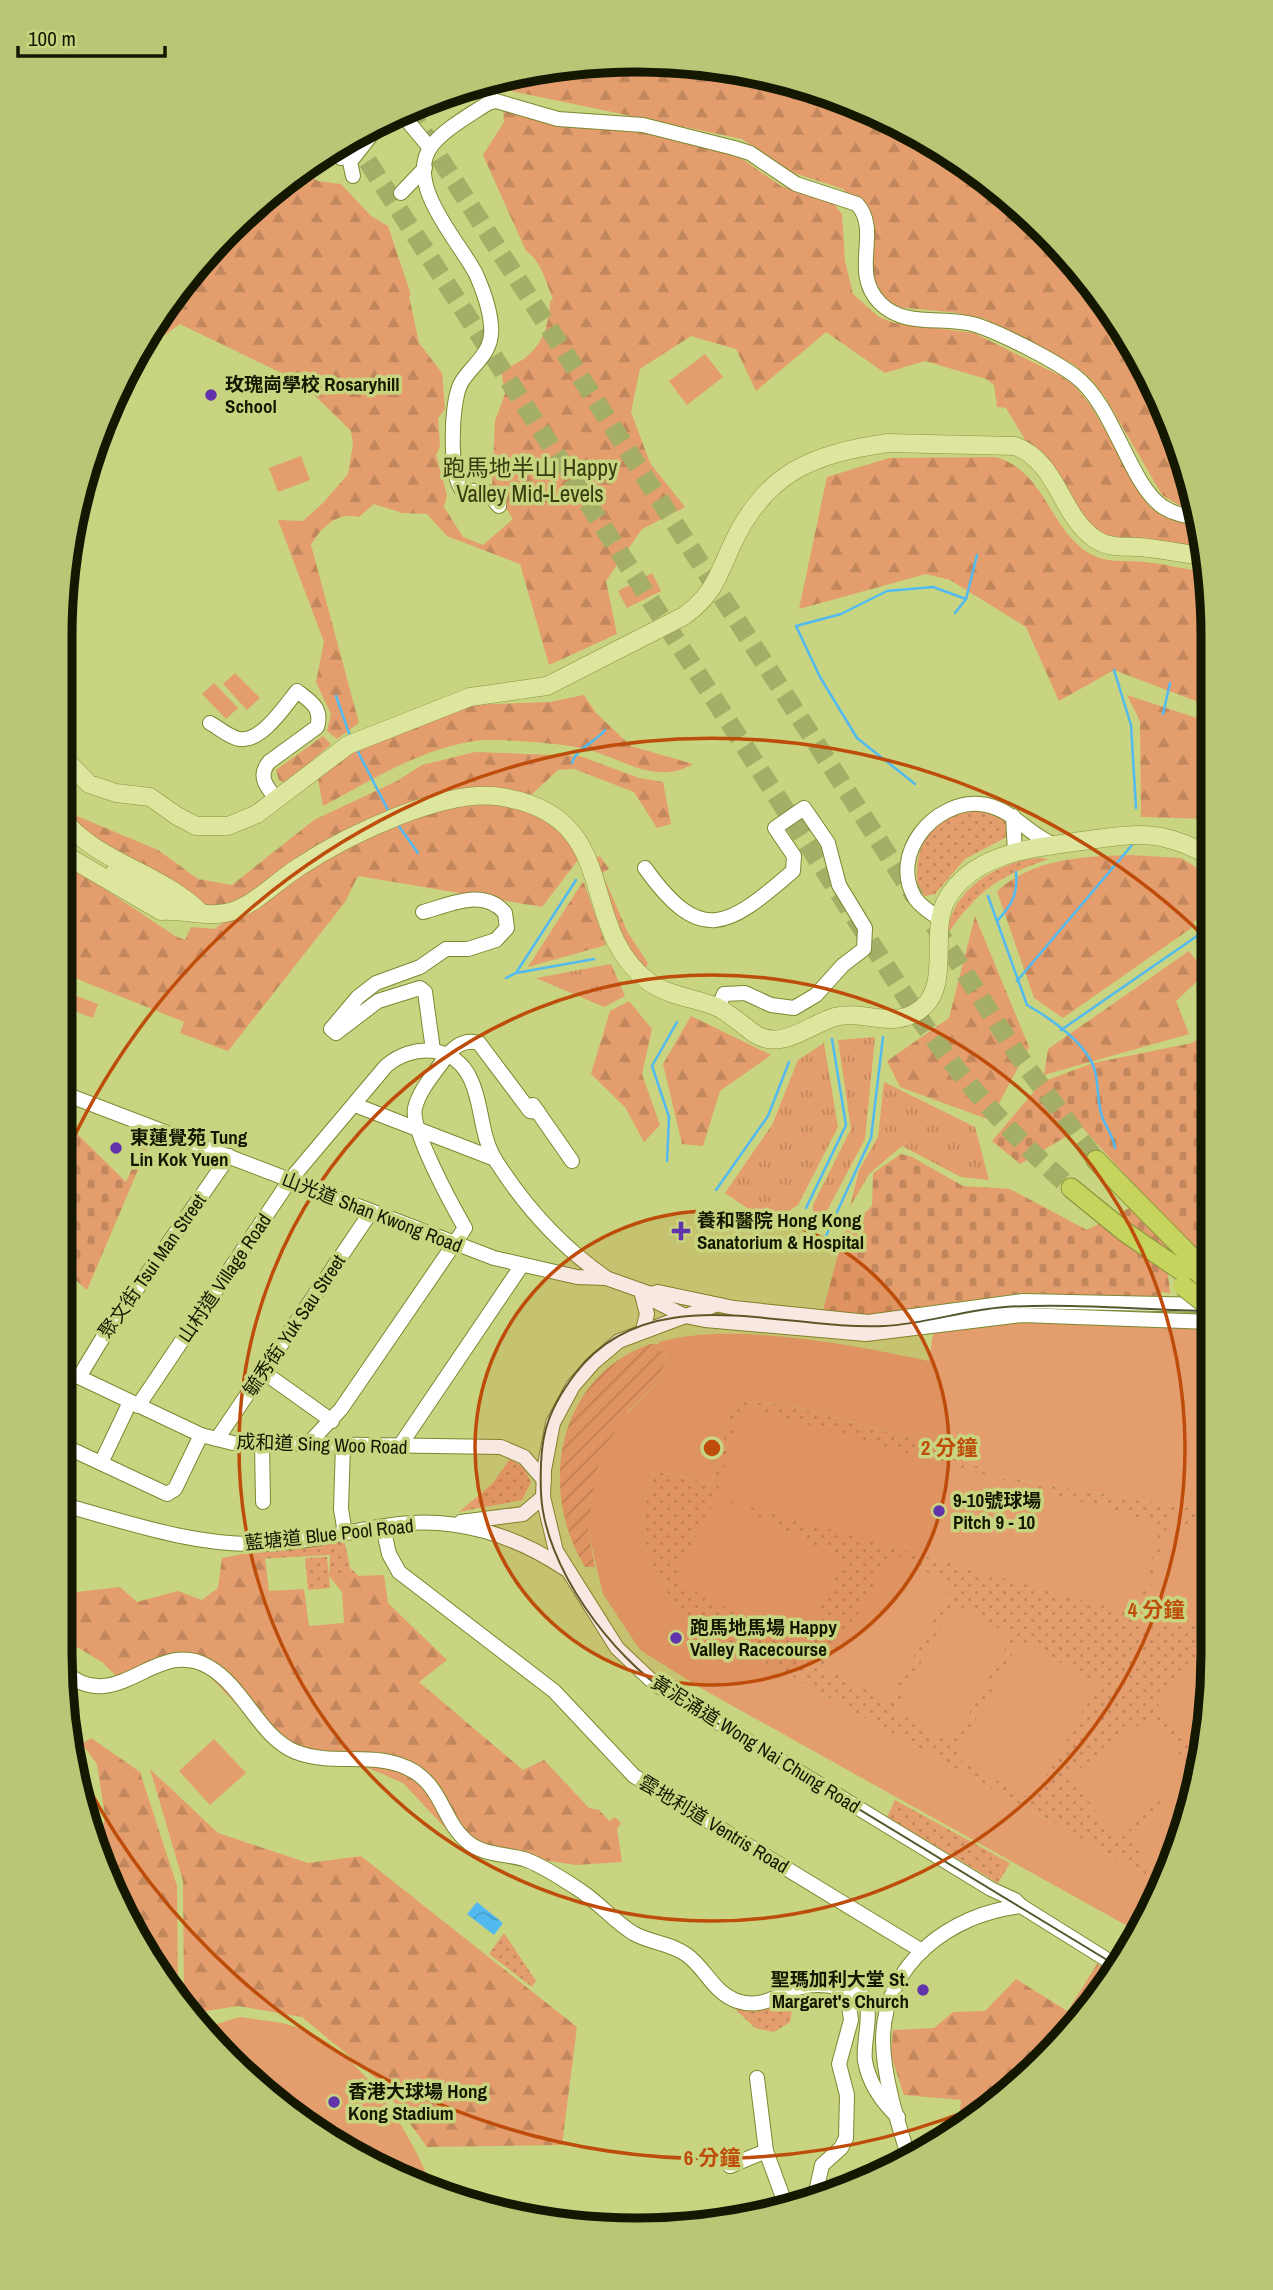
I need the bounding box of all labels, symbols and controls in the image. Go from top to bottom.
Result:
scale bar [18,14,164,58]
text: 100 m [28,24,76,53]
place label: 玫瑰崗學校 Rosaryhill School [225,371,400,419]
marker: 玫瑰崗學校 Rosaryhill School [203,387,219,403]
district label: 跑馬地半山 Happy Valley Mid-Levels [443,452,618,509]
place label: 東蓮覺苑 Tung Lin Kok Yuen [130,1124,248,1172]
marker: 東蓮覺苑 Tung Lin Kok Yuen [108,1140,124,1156]
street label: 山光道 Shan Kwong Road [278,1166,466,1258]
street label: 聚文街 Tsui Man Street [92,1188,212,1343]
place label: 養和醫院 Hong Kong Sanatorium & Hospital [697,1207,864,1255]
street label: 山村道 Village Road [171,1208,277,1348]
marker: 養和醫院 Hong Kong Sanatorium & Hospital [671,1221,691,1241]
street label: 毓秀街 Yuk Sau Street [237,1249,351,1401]
street label: 成和道 Sing Woo Road [236,1428,408,1460]
text: 2 分鐘 [921,1433,977,1462]
centre of rings [700,1436,724,1460]
place label: 9-10號球場 Pitch 9 - 10 [953,1487,1041,1535]
marker: 9-10號球場 Pitch 9 - 10 [931,1503,947,1519]
street label: 藍塘道 Blue Pool Road [243,1512,415,1556]
text: 4 分鐘 [1128,1595,1184,1624]
place label: 跑馬地馬場 Happy Valley Racecourse [690,1614,837,1662]
marker: 跑馬地馬場 Happy Valley Racecourse [668,1630,684,1646]
street label: 黃泥涌道 Wong Nai Chung Road [647,1669,865,1819]
street label: 雲地利道 Ventris Road [634,1769,794,1879]
place label: 聖瑪加利大堂 St. Margaret's Church [771,1966,909,2014]
marker: 聖瑪加利大堂 St. Margaret's Church [915,1982,931,1998]
place label: 香港大球場 Hong Kong Stadium [348,2078,488,2126]
marker: 香港大球場 Hong Kong Stadium [326,2094,342,2110]
text: 6 分鐘 [684,2143,740,2172]

